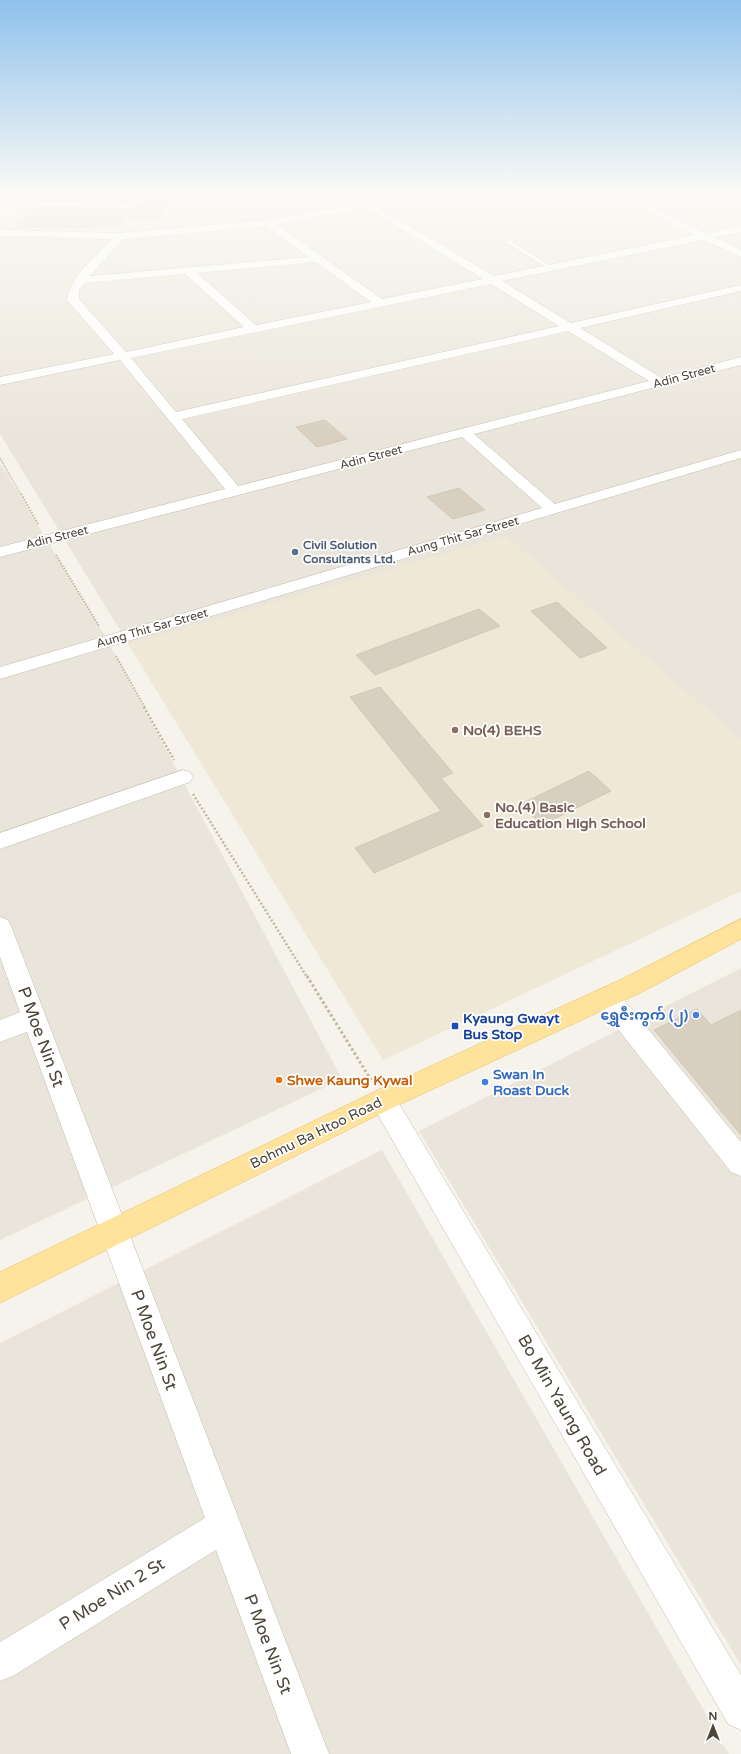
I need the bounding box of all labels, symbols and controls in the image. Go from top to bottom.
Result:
street label: Adin Street [651,361,717,391]
street label: Adin Street [338,442,404,472]
street label: Aung Thit Sar Street [406,513,521,559]
street label: Adin Street [24,522,90,552]
place label: Civil Solution Consultants Ltd. [303,538,396,566]
marker: Civil Solution Consultants Ltd. [290,547,300,557]
street label: Aung Thit Sar Street [95,605,210,651]
place label: No(4) BEHS [463,722,542,739]
marker: No(4) BEHS [450,725,460,735]
place label: No.(4) Basic Education High School [495,799,646,832]
marker: No.(4) Basic Education High School [482,810,492,820]
street label: P Moe Nin St [13,984,69,1091]
place label: ရွှေဇီးကွက် (၂) [601,1005,688,1027]
place label: Kyaung Gwayt Bus Stop [463,1010,560,1043]
marker: ရွှေဇီးကွက် (၂) [691,1010,701,1020]
marker: Kyaung Gwayt Bus Stop [450,1021,460,1031]
place label: Swan In Roast Duck [493,1066,569,1099]
place label: Shwe Kaung Kywal [287,1072,412,1089]
marker: Shwe Kaung Kywal [274,1075,284,1085]
marker: Swan In Roast Duck [480,1077,490,1087]
street label: Bohmu Ba Htoo Road [247,1094,385,1172]
street label: P Moe Nin St [126,1287,182,1394]
street label: Bo Min Yaung Road [513,1331,611,1479]
street label: P Moe Nin 2 St [55,1553,169,1635]
street label: P Moe Nin St [239,1591,297,1697]
north arrow [693,1706,733,1746]
text: N [709,1710,717,1723]

